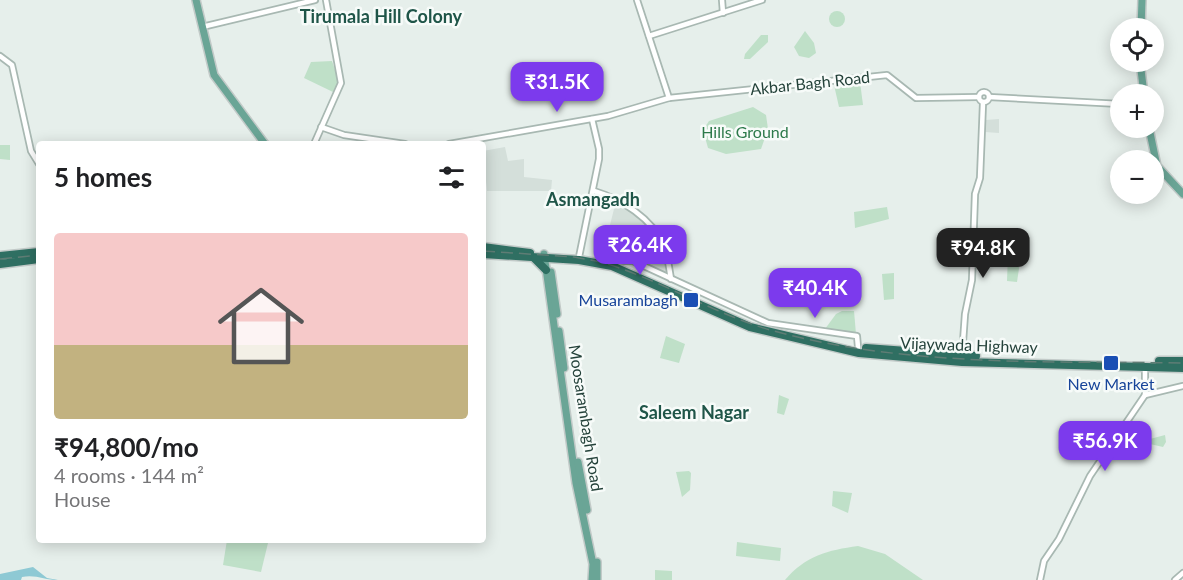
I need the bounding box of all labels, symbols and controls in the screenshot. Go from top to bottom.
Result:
district label: Tirumala Hill Colony [300,5,463,27]
map controls [1110,18,1164,204]
button: locate [1110,18,1164,72]
pin: ₹31.5K [508,62,606,113]
street label: Akbar Bagh Road [749,67,871,98]
text: ₹31.5K [525,69,589,93]
button: + [1110,84,1164,138]
park label: Hills Ground [701,122,789,141]
button: − [1110,150,1164,204]
text: 5 homes [54,161,152,193]
icon: filters [435,161,468,194]
district label: Asmangadh [545,188,640,210]
pin: ₹26.4K [591,225,689,276]
pin: ₹94.8K [934,228,1032,279]
text: ₹26.4K [608,232,672,256]
text: ₹94.8K [951,235,1015,259]
pin: ₹40.4K [766,268,864,319]
icon: home [207,272,315,380]
text: ₹40.4K [783,275,847,299]
place label: Musarambagh [579,290,678,309]
marker: Musarambagh [682,291,700,309]
street label: Vijaywada Highway [900,333,1039,356]
street label: Moosarambagh Road [566,343,607,493]
marker: New Market [1102,354,1120,372]
place label: New Market [1068,374,1155,393]
district label: Saleem Nagar [639,401,749,423]
pin: ₹56.9K [1056,421,1154,472]
text: ₹56.9K [1073,428,1137,452]
text: ₹94,800/mo [54,431,199,463]
text: 4 rooms · 144 m² [54,463,204,487]
text: House [54,487,111,511]

